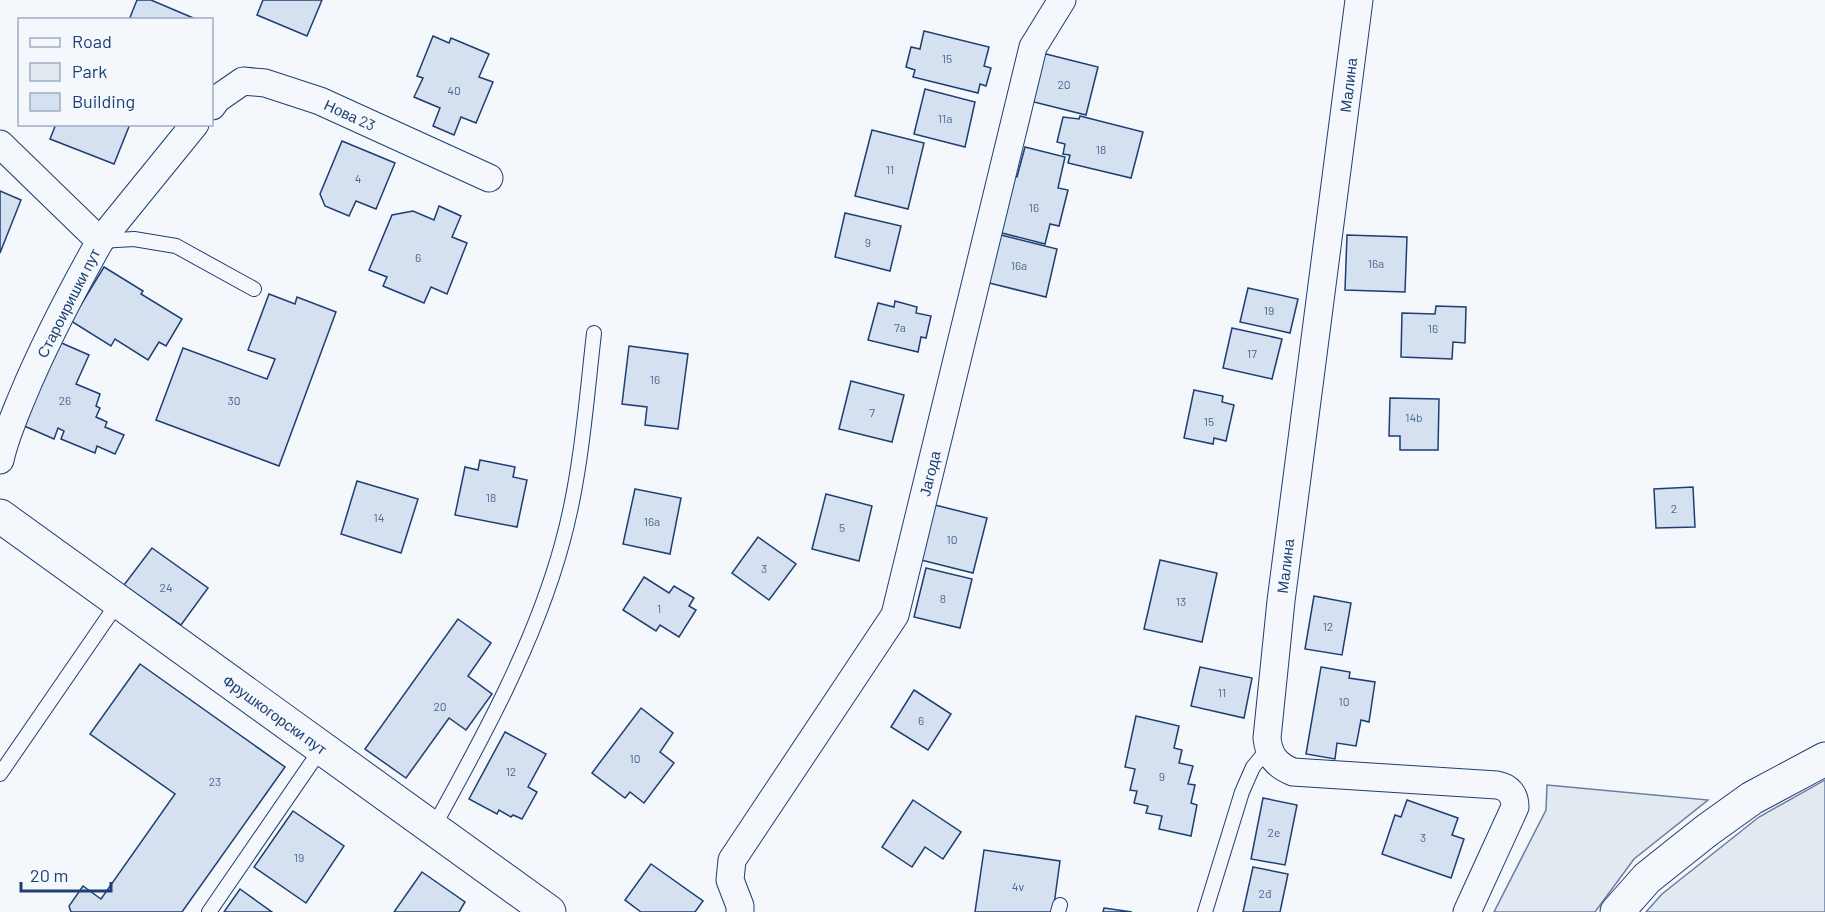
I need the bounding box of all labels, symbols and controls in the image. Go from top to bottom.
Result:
legend [18,18,213,126]
text: Road [72,30,112,52]
house number: 15 [942,51,952,65]
street label: Малина [1336,56,1360,113]
text: Park [72,60,107,82]
house number: 20 [1057,77,1071,91]
house number: 40 [447,83,461,97]
text: Building [72,90,135,112]
street label: Нова 23 [322,95,378,134]
house number: 11a [938,111,952,125]
house number: 18 [1096,142,1106,156]
house number: 11 [886,162,894,176]
house number: 4 [355,171,361,185]
house number: 16 [1029,200,1039,214]
house number: 9 [865,235,871,249]
street label: Староиришки пут [33,245,103,361]
house number: 6 [415,250,421,264]
house number: 16a [1368,256,1384,270]
house number: 16a [1011,258,1027,272]
house number: 19 [1264,303,1274,317]
house number: 7a [894,320,906,334]
house number: 16 [1428,321,1438,335]
house number: 17 [1247,346,1257,360]
house number: 16 [650,372,660,386]
house number: 26 [59,393,71,407]
house number: 30 [228,393,240,407]
house number: 7 [869,405,875,419]
house number: 14b [1405,410,1423,424]
house number: 15 [1204,414,1214,428]
street label: Јагода [915,448,944,498]
house number: 18 [486,490,496,504]
house number: 2 [1671,501,1677,515]
house number: 14 [374,510,384,524]
house number: 16a [644,514,660,528]
house number: 5 [839,520,845,534]
house number: 10 [947,532,957,546]
street label: Малина [1273,537,1297,594]
house number: 3 [761,561,767,575]
house number: 24 [159,580,173,594]
house number: 8 [940,591,946,605]
house number: 13 [1176,594,1186,608]
house number: 1 [657,601,661,615]
house number: 12 [1323,619,1333,633]
street label: Фрушкогорски пут [219,671,331,758]
house number: 11 [1218,685,1226,699]
house number: 10 [1339,694,1349,708]
house number: 20 [433,699,447,713]
house number: 6 [918,713,924,727]
house number: 10 [630,751,640,765]
house number: 12 [506,764,516,778]
house number: 9 [1159,769,1165,783]
house number: 23 [209,774,221,788]
house number: 2e [1268,825,1280,839]
house number: 3 [1420,830,1426,844]
house number: 19 [294,850,304,864]
scale bar [21,855,111,893]
text: 20 m [30,864,68,886]
house number: 4v [1012,879,1024,893]
house number: 2đ [1259,886,1272,900]

